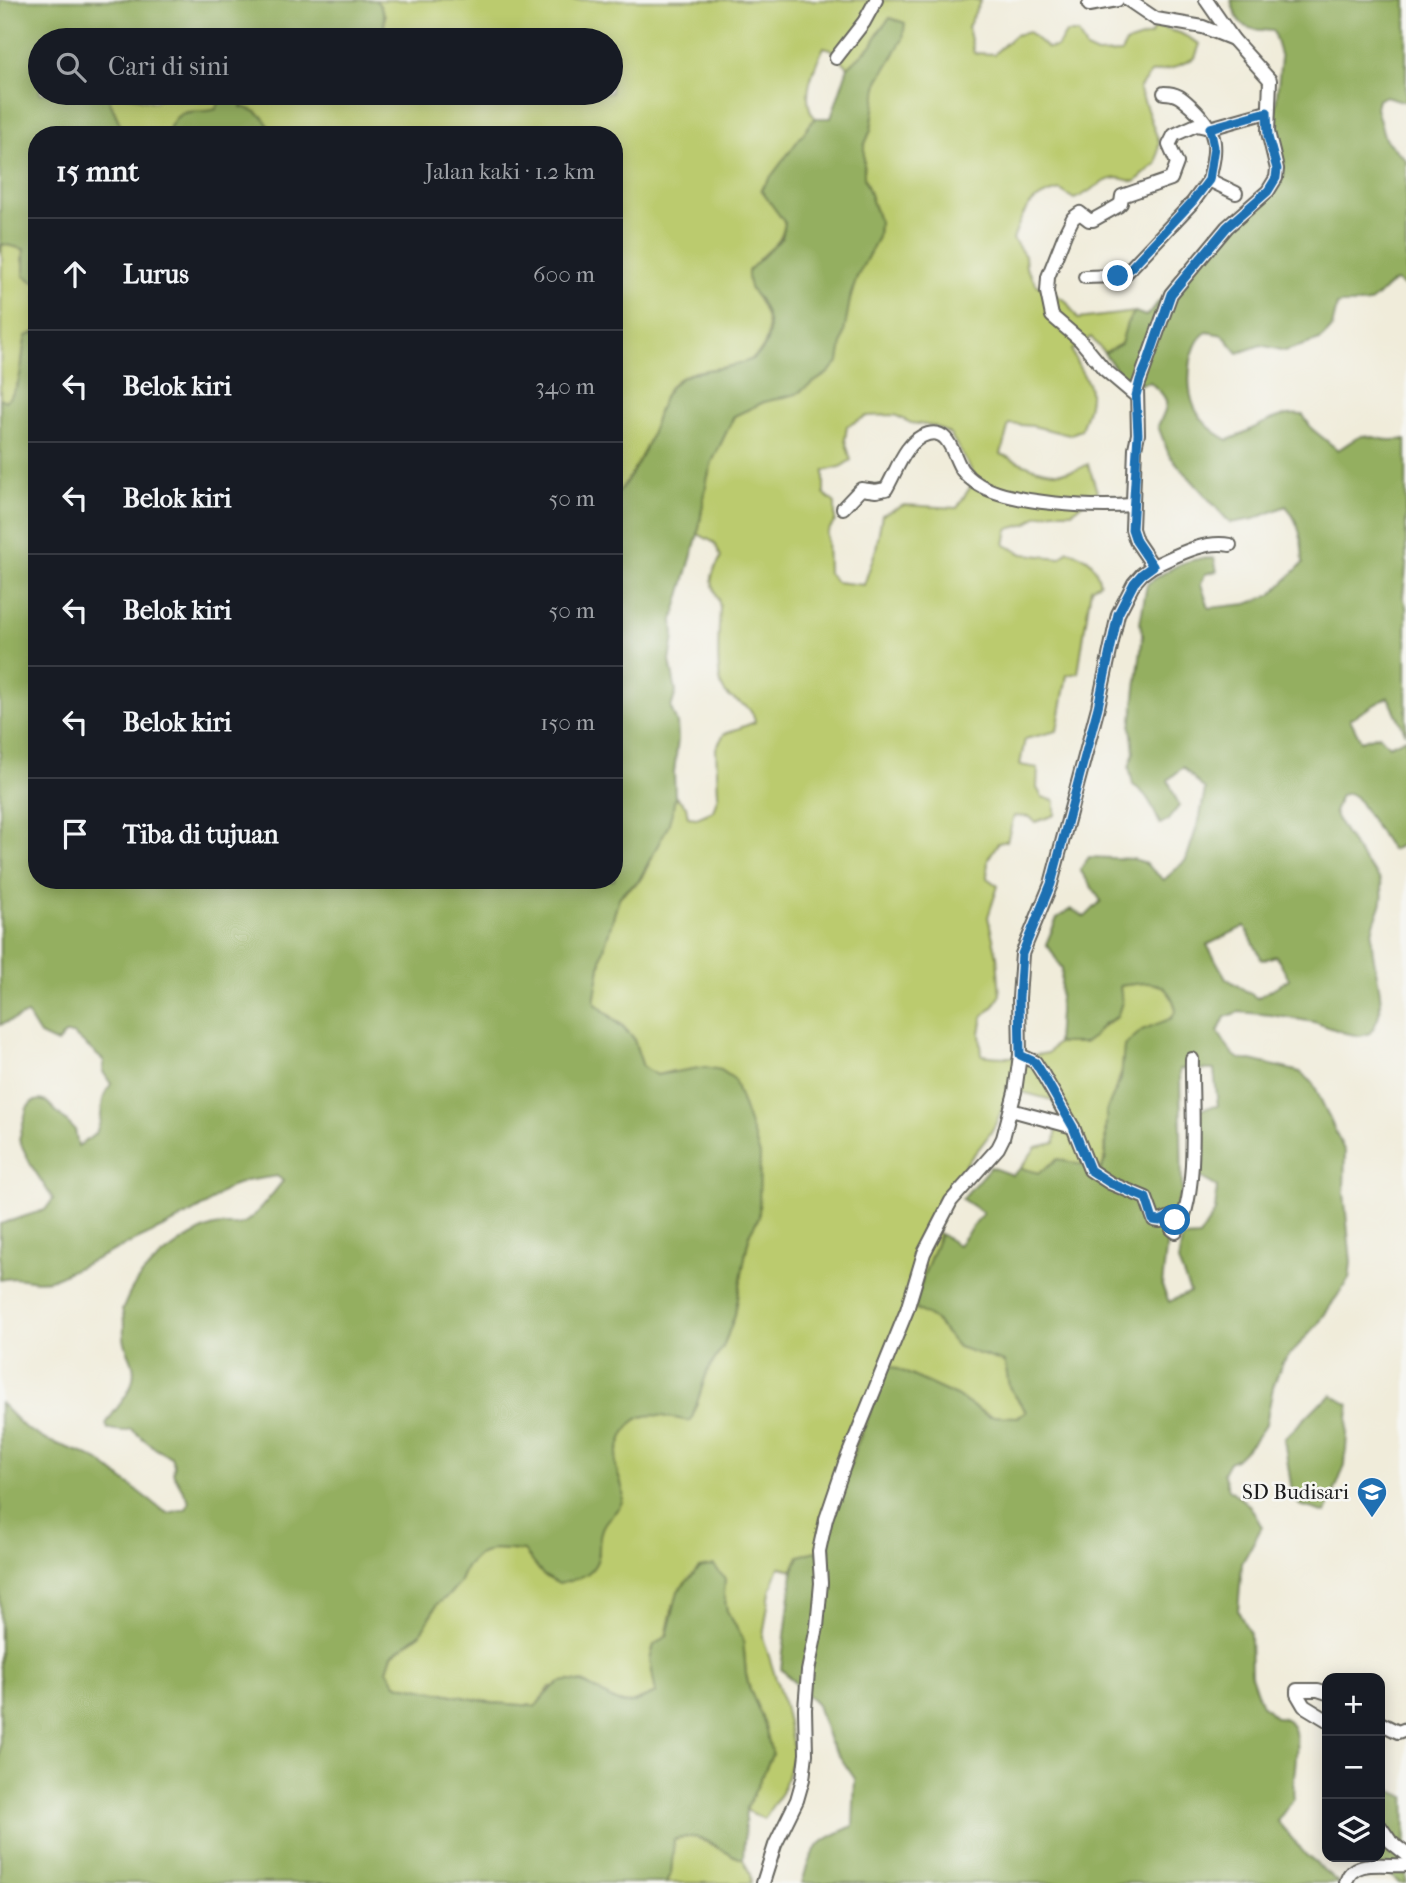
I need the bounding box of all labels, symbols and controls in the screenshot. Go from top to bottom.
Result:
search box [28,28,623,105]
icon: search [52,48,90,86]
text: Cari di sini [108,51,229,82]
text: 15 mnt [56,154,139,189]
text: Jalan kaki · 1.2 km [425,158,595,185]
icon: ahead [56,255,94,293]
text: Lurus [123,259,189,290]
route end [1102,260,1133,291]
text: 600 m [533,261,595,288]
icon: left [56,367,94,405]
text: Belok kiri [123,371,231,402]
text: 340 m [535,373,595,400]
icon: left [56,479,94,517]
text: Belok kiri [123,483,231,514]
text: 50 m [548,485,595,512]
icon: left [56,591,94,629]
text: Belok kiri [123,595,231,626]
text: 50 m [548,597,595,624]
icon: left [56,703,94,741]
text: Belok kiri [123,707,231,738]
text: 150 m [540,709,595,736]
icon: arrive [56,815,94,853]
text: Tiba di tujuan [123,819,279,850]
route start [1159,1204,1190,1235]
school or university icon: SD Budisari [1355,1475,1389,1519]
place label: SD Budisari [1242,1480,1349,1504]
map controls [1322,1673,1385,1862]
button: + [1322,1673,1385,1736]
button: − [1322,1736,1385,1799]
button: layers [1322,1799,1385,1862]

